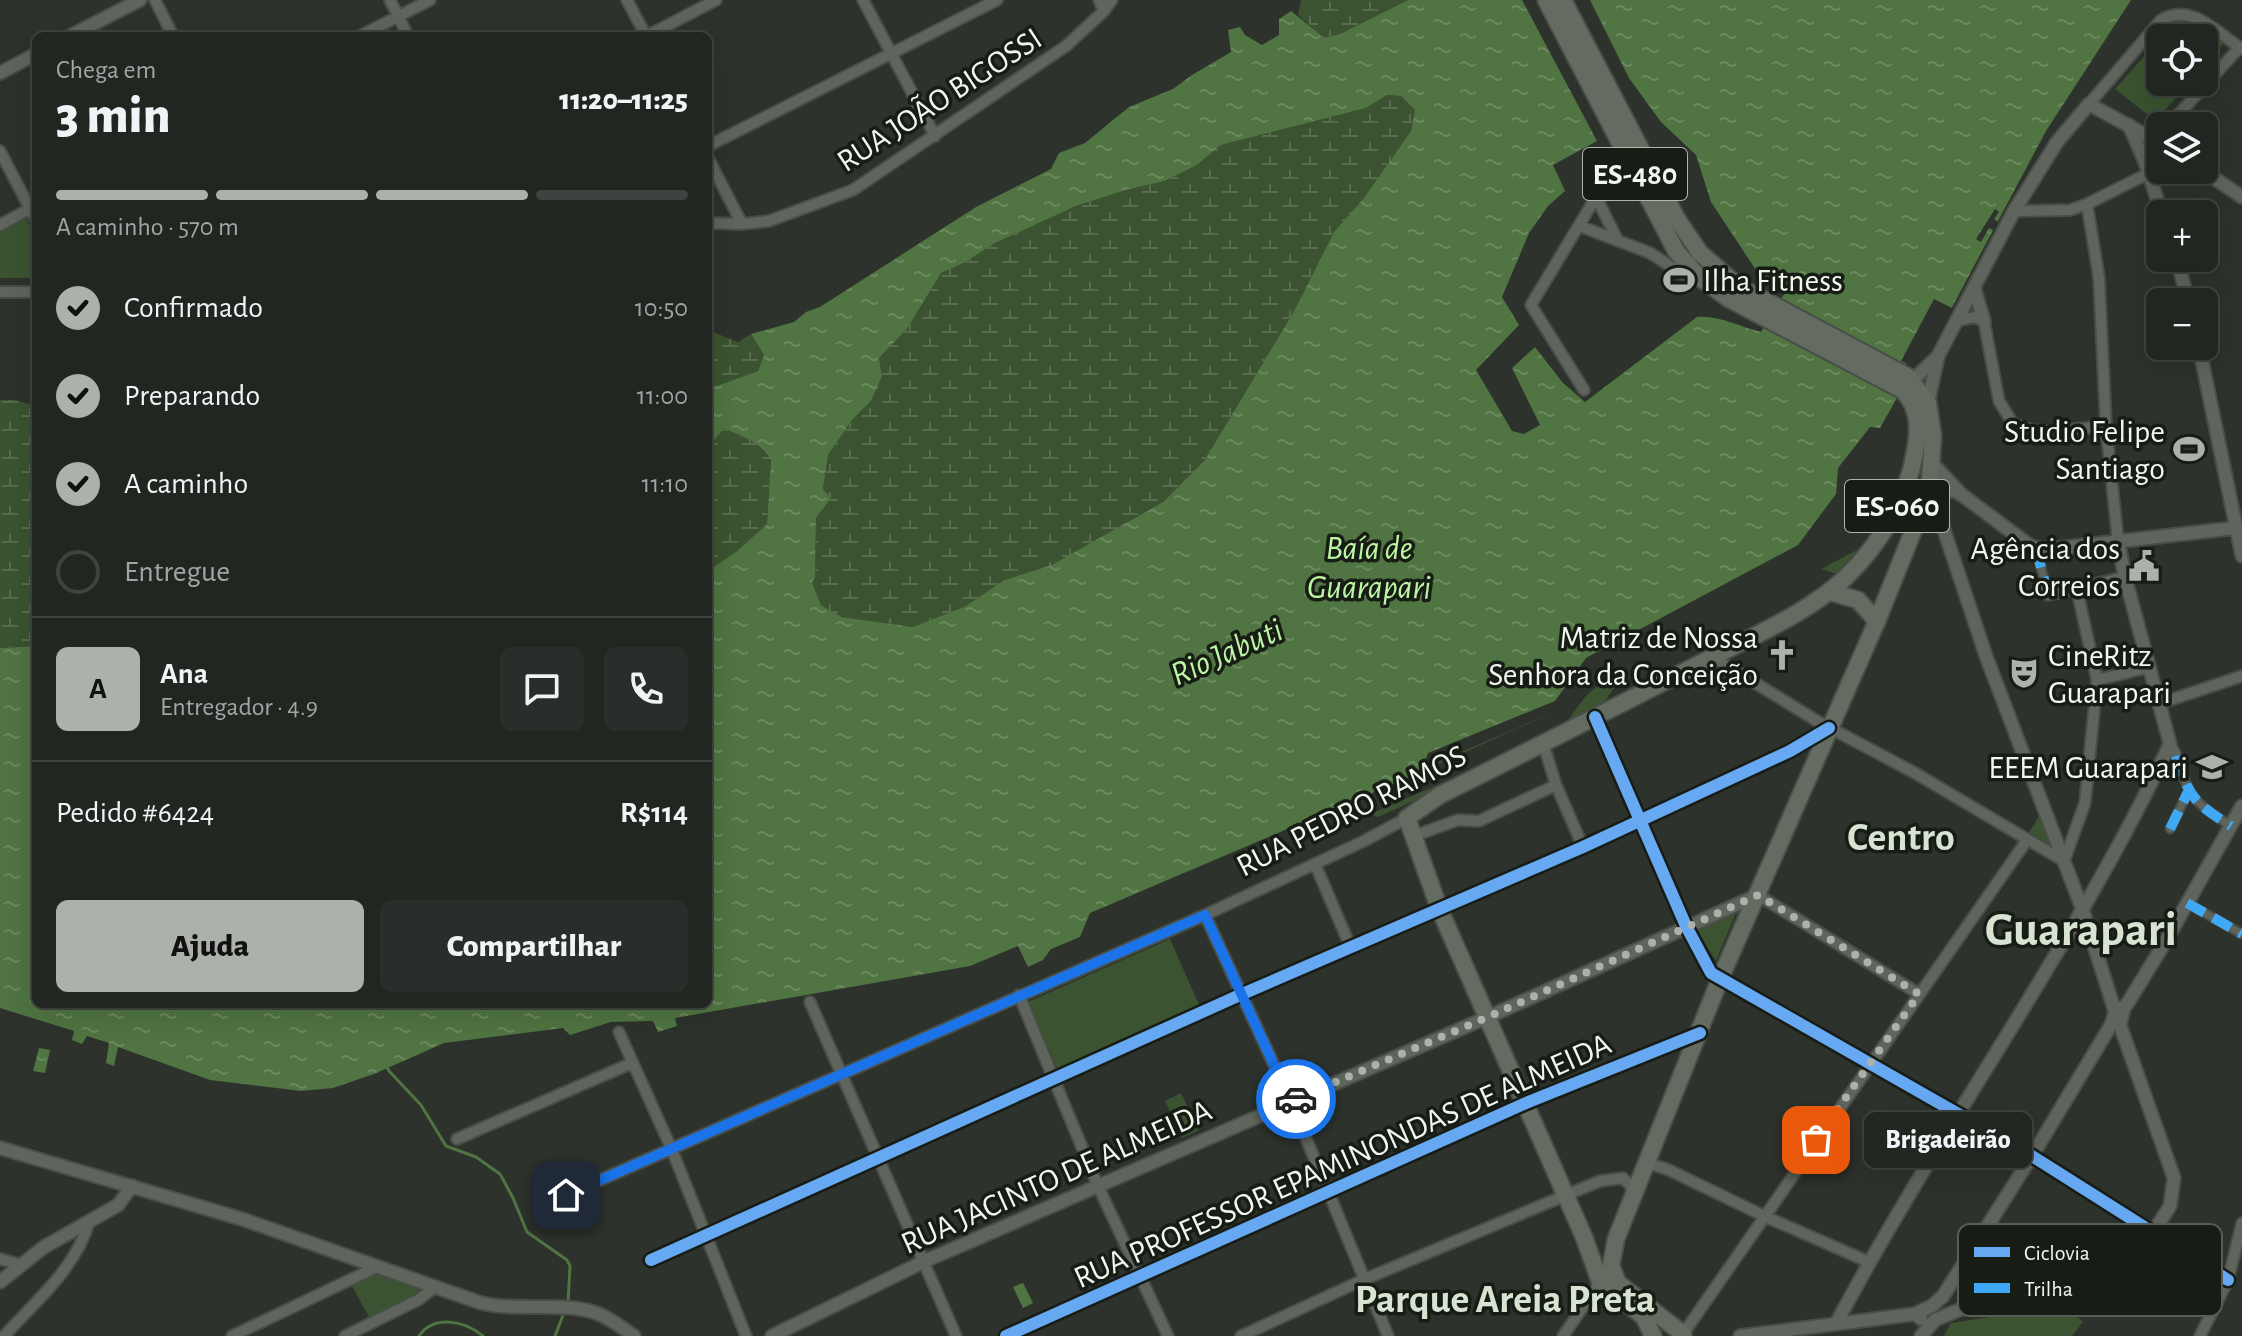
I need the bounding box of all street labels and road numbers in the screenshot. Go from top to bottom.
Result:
street label: RUA JOÃO BIGOSSI [830,20,1048,178]
road number: ES-480 [1583,148,1687,200]
road number: ES-060 [1845,480,1949,532]
street label: RUA PEDRO RAMOS [1231,739,1471,883]
street label: RUA PROFESSOR EPAMINONDAS DE ALMEIDA [1069,1027,1616,1294]
street label: RUA JACINTO DE ALMEIDA [896,1094,1216,1260]

